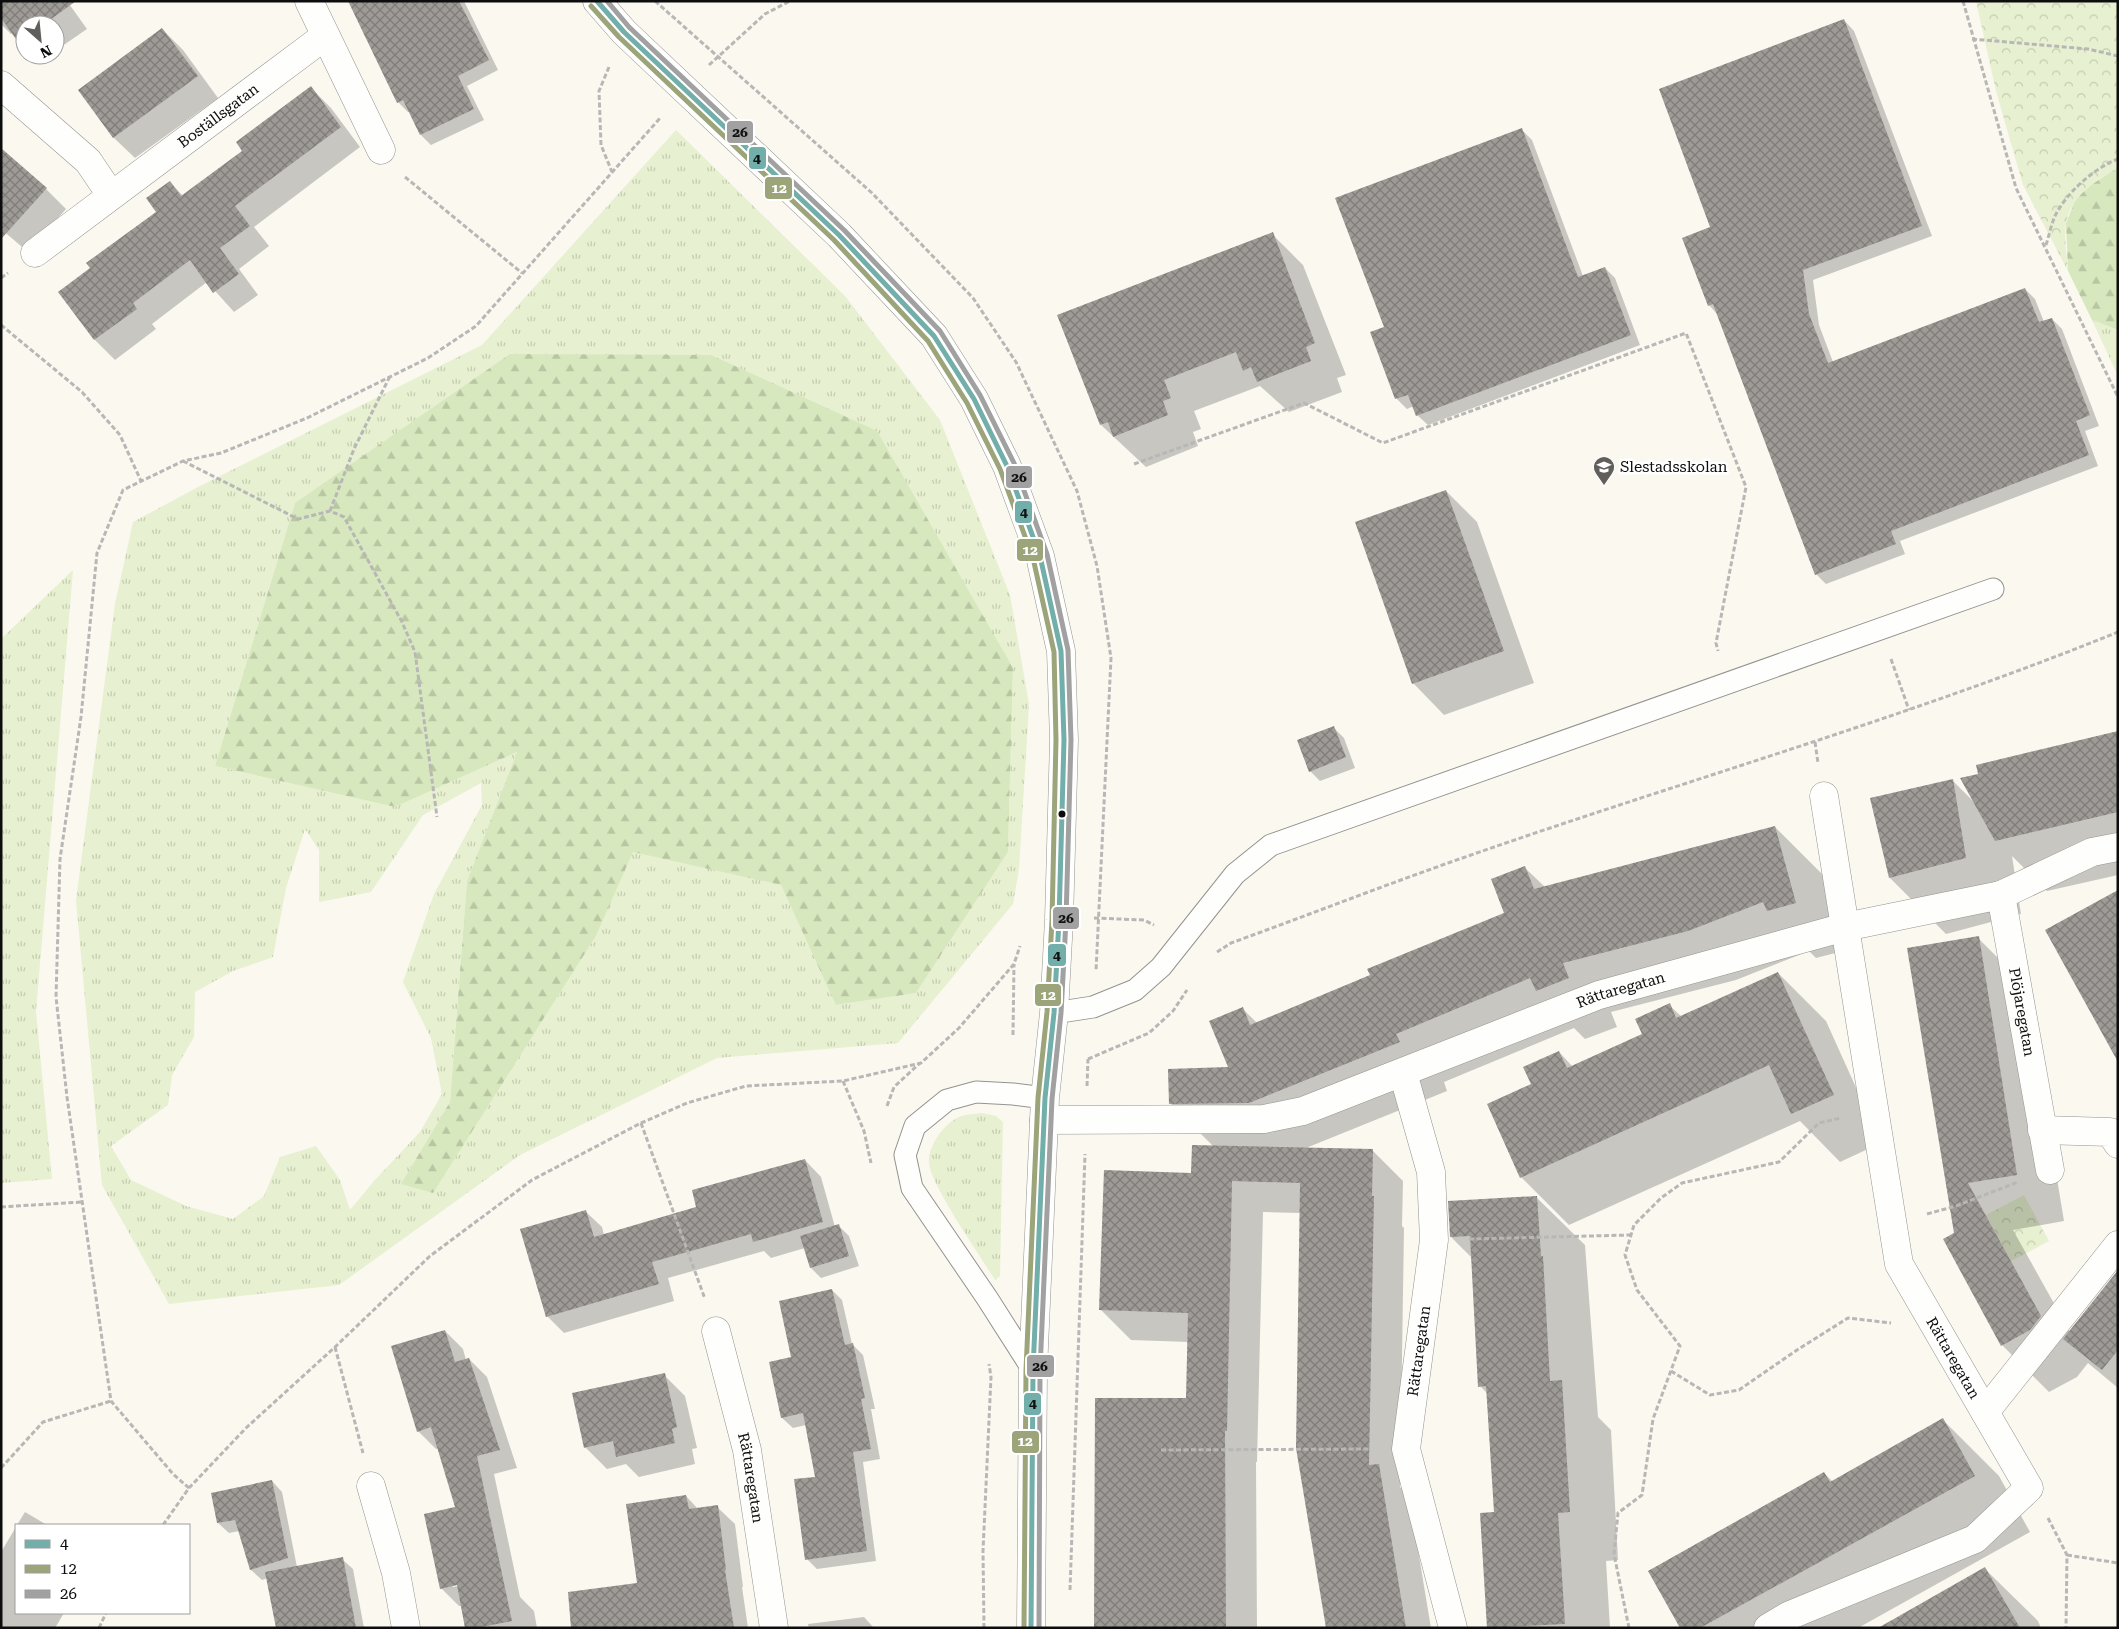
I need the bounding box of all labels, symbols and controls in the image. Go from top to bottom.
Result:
north arrow [15,15,65,65]
text: N [37,42,54,61]
street label: Boställsgatan [174,80,263,152]
line badge: 26 [726,120,754,144]
text: 26 [732,124,748,140]
line badge: 4 [748,146,767,170]
text: 4 [753,150,761,166]
line badge: 12 [764,176,793,200]
text: 12 [771,180,787,196]
school or university icon: Slestadsskolan [1592,455,1616,486]
place label: Slestadsskolan [1620,458,1728,476]
line badge: 26 [1005,465,1033,489]
text: 26 [1011,469,1027,485]
line badge: 4 [1014,500,1033,524]
text: 4 [1020,504,1028,520]
line badge: 12 [1016,538,1044,562]
text: 12 [1022,542,1038,558]
unlabelled marker [1057,809,1067,819]
line badge: 26 [1052,906,1080,930]
text: 26 [1058,910,1074,926]
line badge: 4 [1047,943,1067,967]
text: 4 [1053,947,1061,963]
street label: Plöjaregatan [2005,966,2039,1058]
street label: Rättaregatan [1574,968,1667,1012]
line badge: 12 [1034,983,1062,1007]
text: 12 [1040,987,1056,1003]
street label: Rättaregatan [1404,1304,1434,1398]
street label: Rättaregatan [1922,1314,1984,1402]
line badge: 26 [1026,1354,1055,1378]
text: 26 [1032,1358,1048,1374]
line badge: 4 [1023,1392,1042,1416]
text: 4 [1029,1395,1037,1411]
line badge: 12 [1011,1430,1040,1454]
street label: Rättaregatan [734,1431,767,1525]
text: 12 [1017,1433,1033,1449]
legend [15,1524,190,1614]
text: 4 [60,1535,69,1553]
text: 12 [60,1560,77,1578]
text: 26 [60,1585,77,1603]

